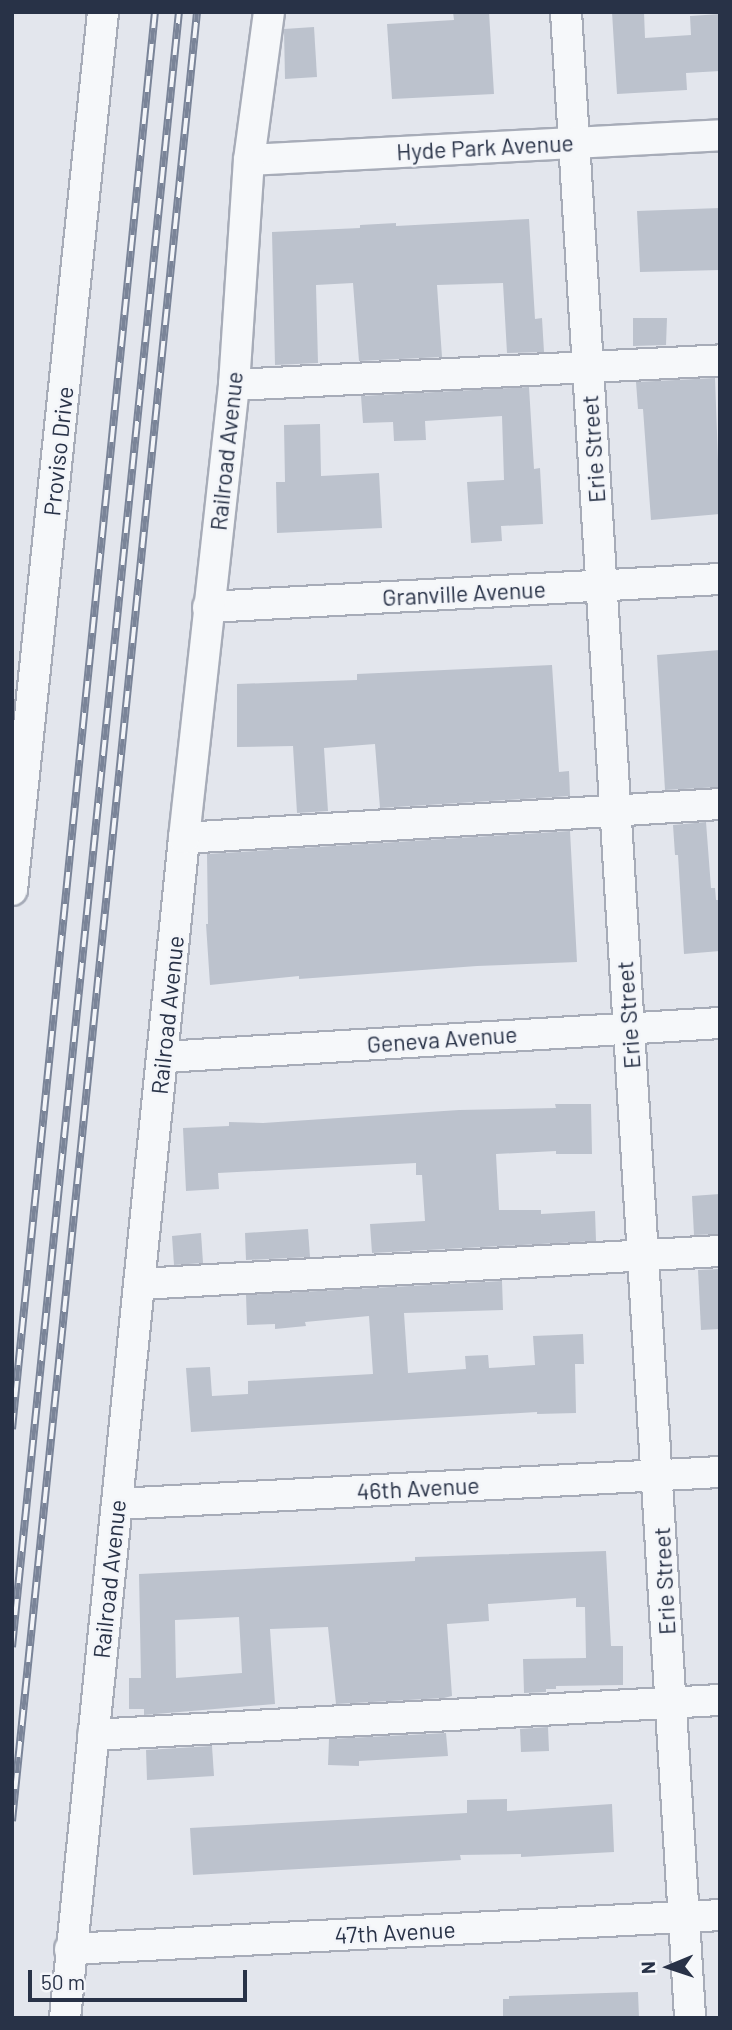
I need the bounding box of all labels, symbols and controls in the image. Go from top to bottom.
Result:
street label: Hyde Park Avenue [396,129,574,165]
street label: Railroad Avenue [204,370,248,532]
street label: Proviso Drive [37,385,79,517]
street label: Erie Street [575,394,611,504]
street label: Granville Avenue [382,575,546,611]
street label: Railroad Avenue [145,934,189,1096]
street label: Erie Street [610,960,646,1070]
street label: Geneva Avenue [366,1020,518,1058]
street label: 46th Avenue [356,1471,480,1505]
street label: Railroad Avenue [87,1498,131,1660]
street label: Erie Street [647,1526,681,1636]
street label: 47th Avenue [334,1915,456,1949]
north arrow [634,1932,704,2002]
scale bar [32,1956,250,2000]
text: N [636,1961,659,1974]
text: 50 m [41,1969,85,1994]

